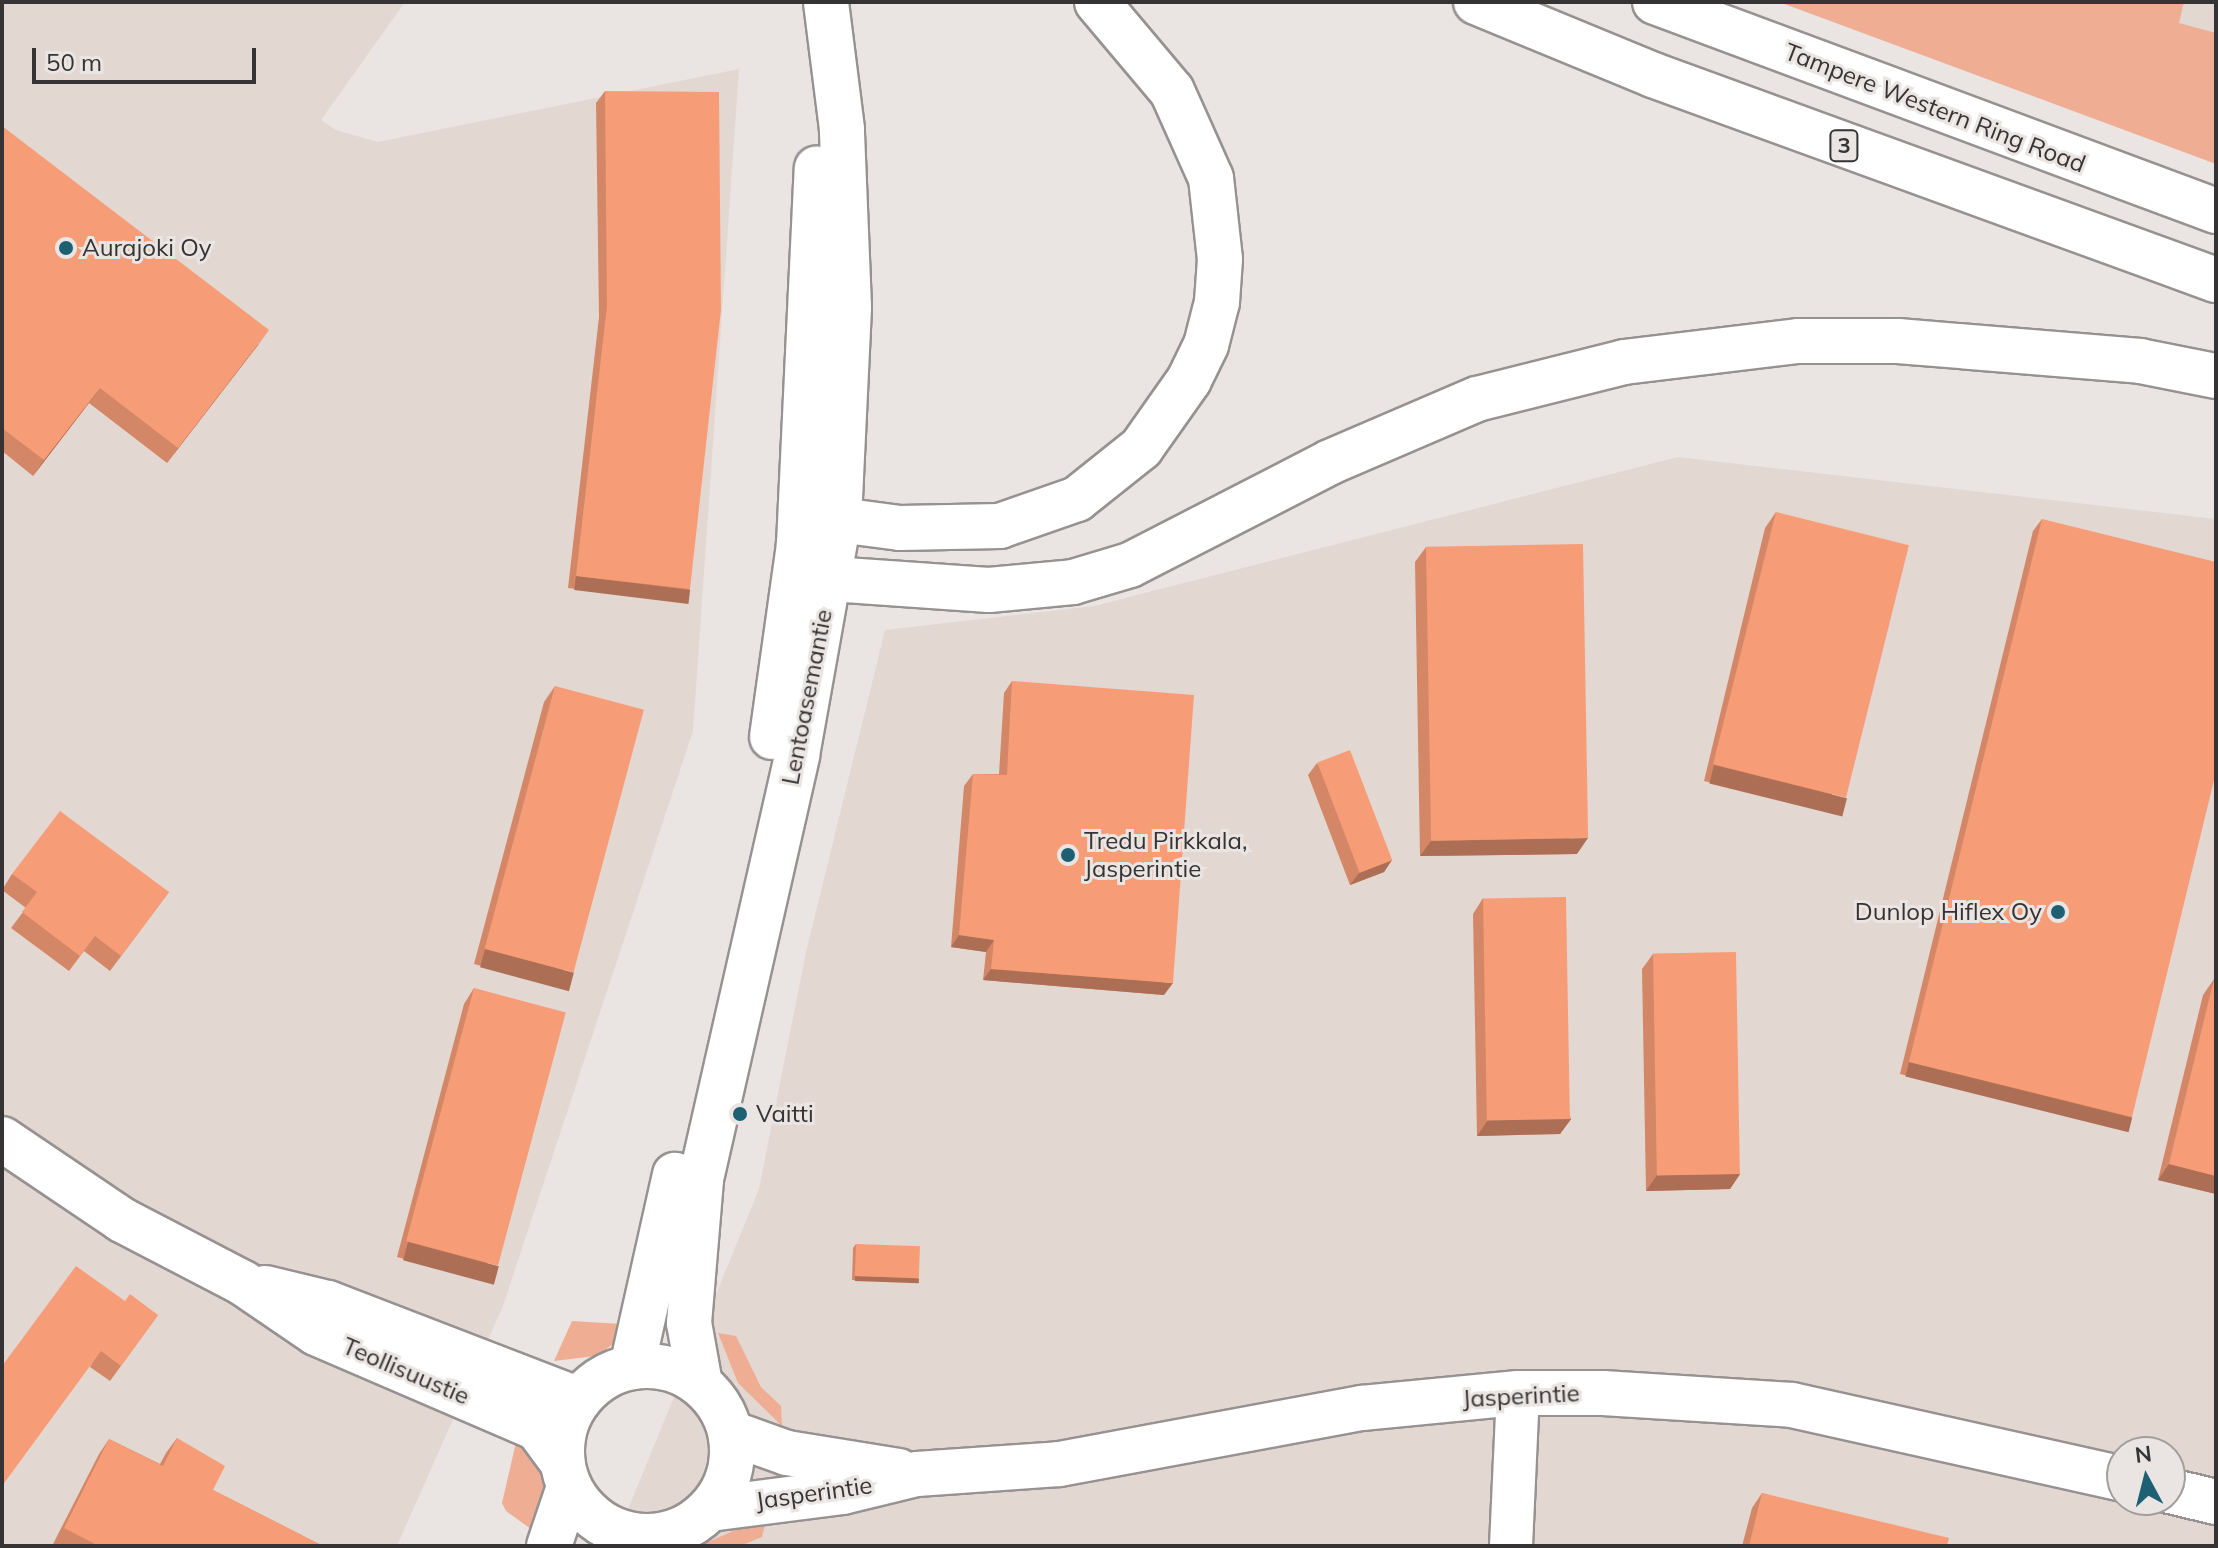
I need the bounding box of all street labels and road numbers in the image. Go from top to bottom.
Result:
street label: Tampere Western Ring Road [1781,37,2089,179]
road number: 3 [1828,128,1860,164]
street label: Lentoasemantie [776,607,838,787]
street label: Teollisuustie [338,1331,474,1411]
street label: Jasperintie [1462,1379,1580,1413]
street label: Jasperintie [754,1471,874,1515]

